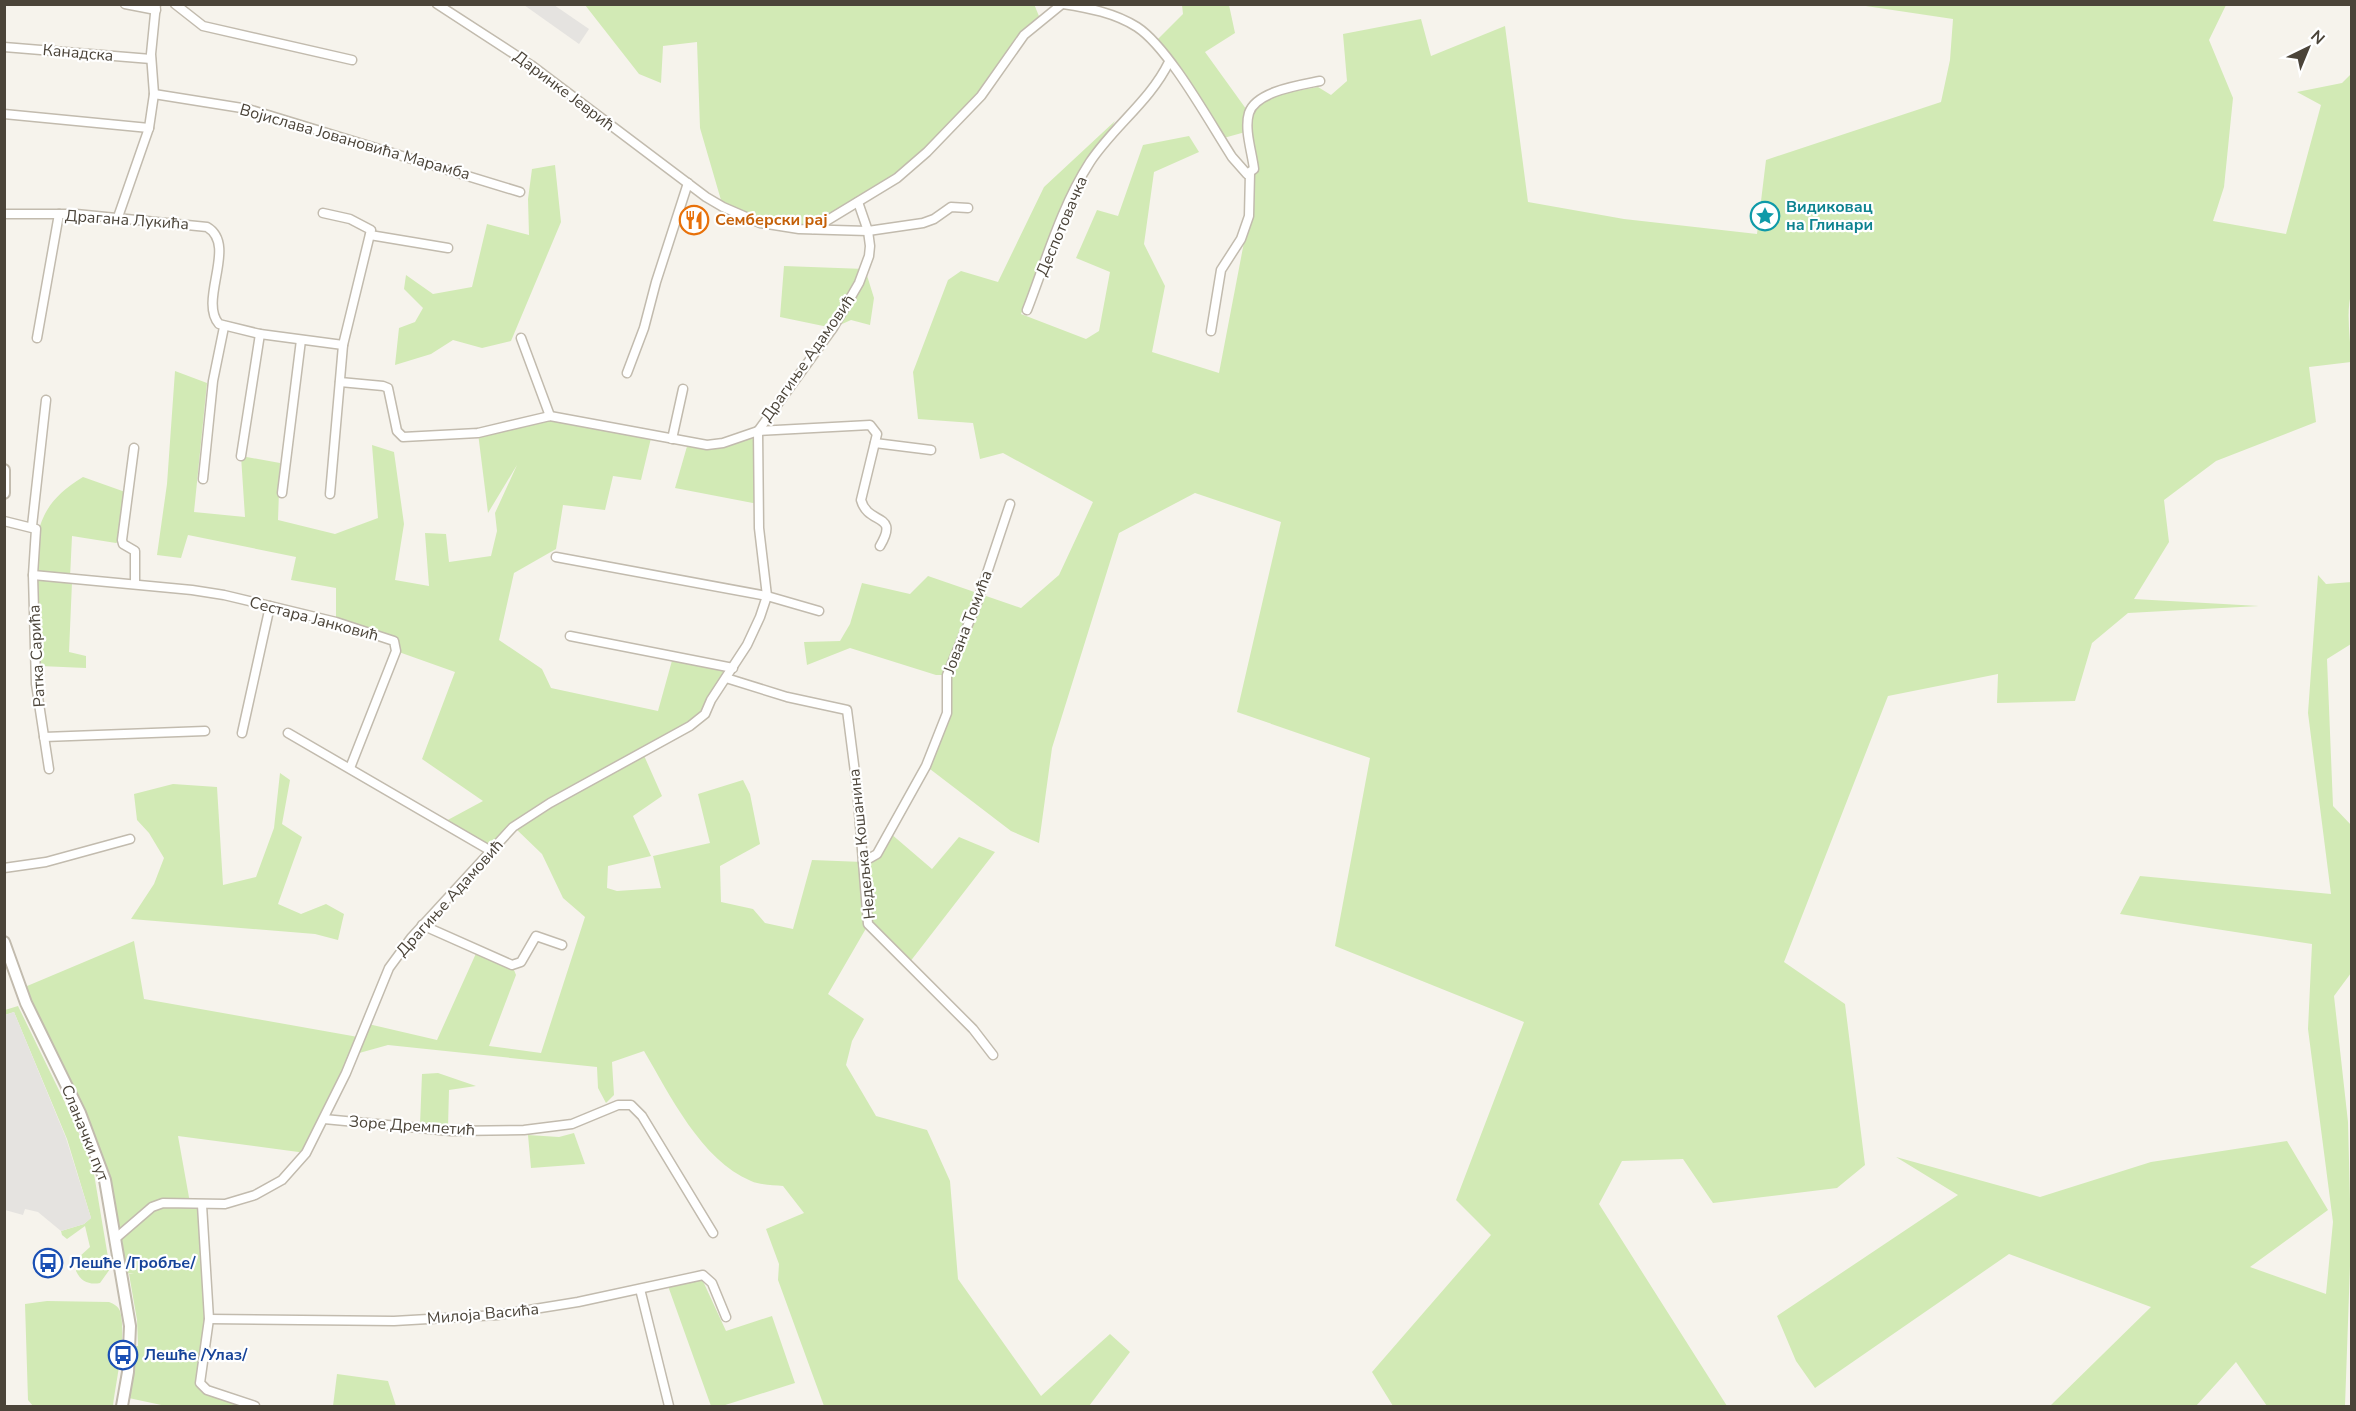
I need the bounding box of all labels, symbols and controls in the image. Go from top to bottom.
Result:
north arrow [2278,18,2338,78]
text: N [2306,26,2329,50]
street label: Канадска [42,39,114,67]
street label: Даринке Јеврић [509,46,619,136]
street label: Војислава Јовановића Марамба [237,99,473,185]
street label: Деспотовачка [1031,173,1093,279]
place label: Видиковац на Глинари [1786,196,1873,236]
place icon: Видиковац на Глинари [1749,200,1781,232]
restaurant icon: Семберски рај [678,204,710,236]
street label: Драгана Лукића [64,205,190,235]
place label: Семберски рај [715,209,828,231]
street label: Драгиње Адамовић [756,290,860,426]
street label: Јована Томића [938,567,998,678]
street label: Сестара Јанковић [247,591,381,647]
street label: Ратка Сарића [23,604,51,708]
street label: Недељка Кошанина [843,768,881,920]
street label: Драгиње Адамовић [391,835,509,961]
street label: Сланачки пут [56,1082,115,1185]
street label: Зоре Дремпетић [348,1111,476,1141]
bus stop icon: Лешће /Гробље/ [32,1247,64,1279]
place label: Лешће /Гробље/ [69,1252,196,1274]
street label: Милоја Васића [426,1298,540,1330]
bus stop icon: Лешће /Улаз/ [107,1339,139,1371]
place label: Лешће /Улаз/ [144,1344,248,1366]

